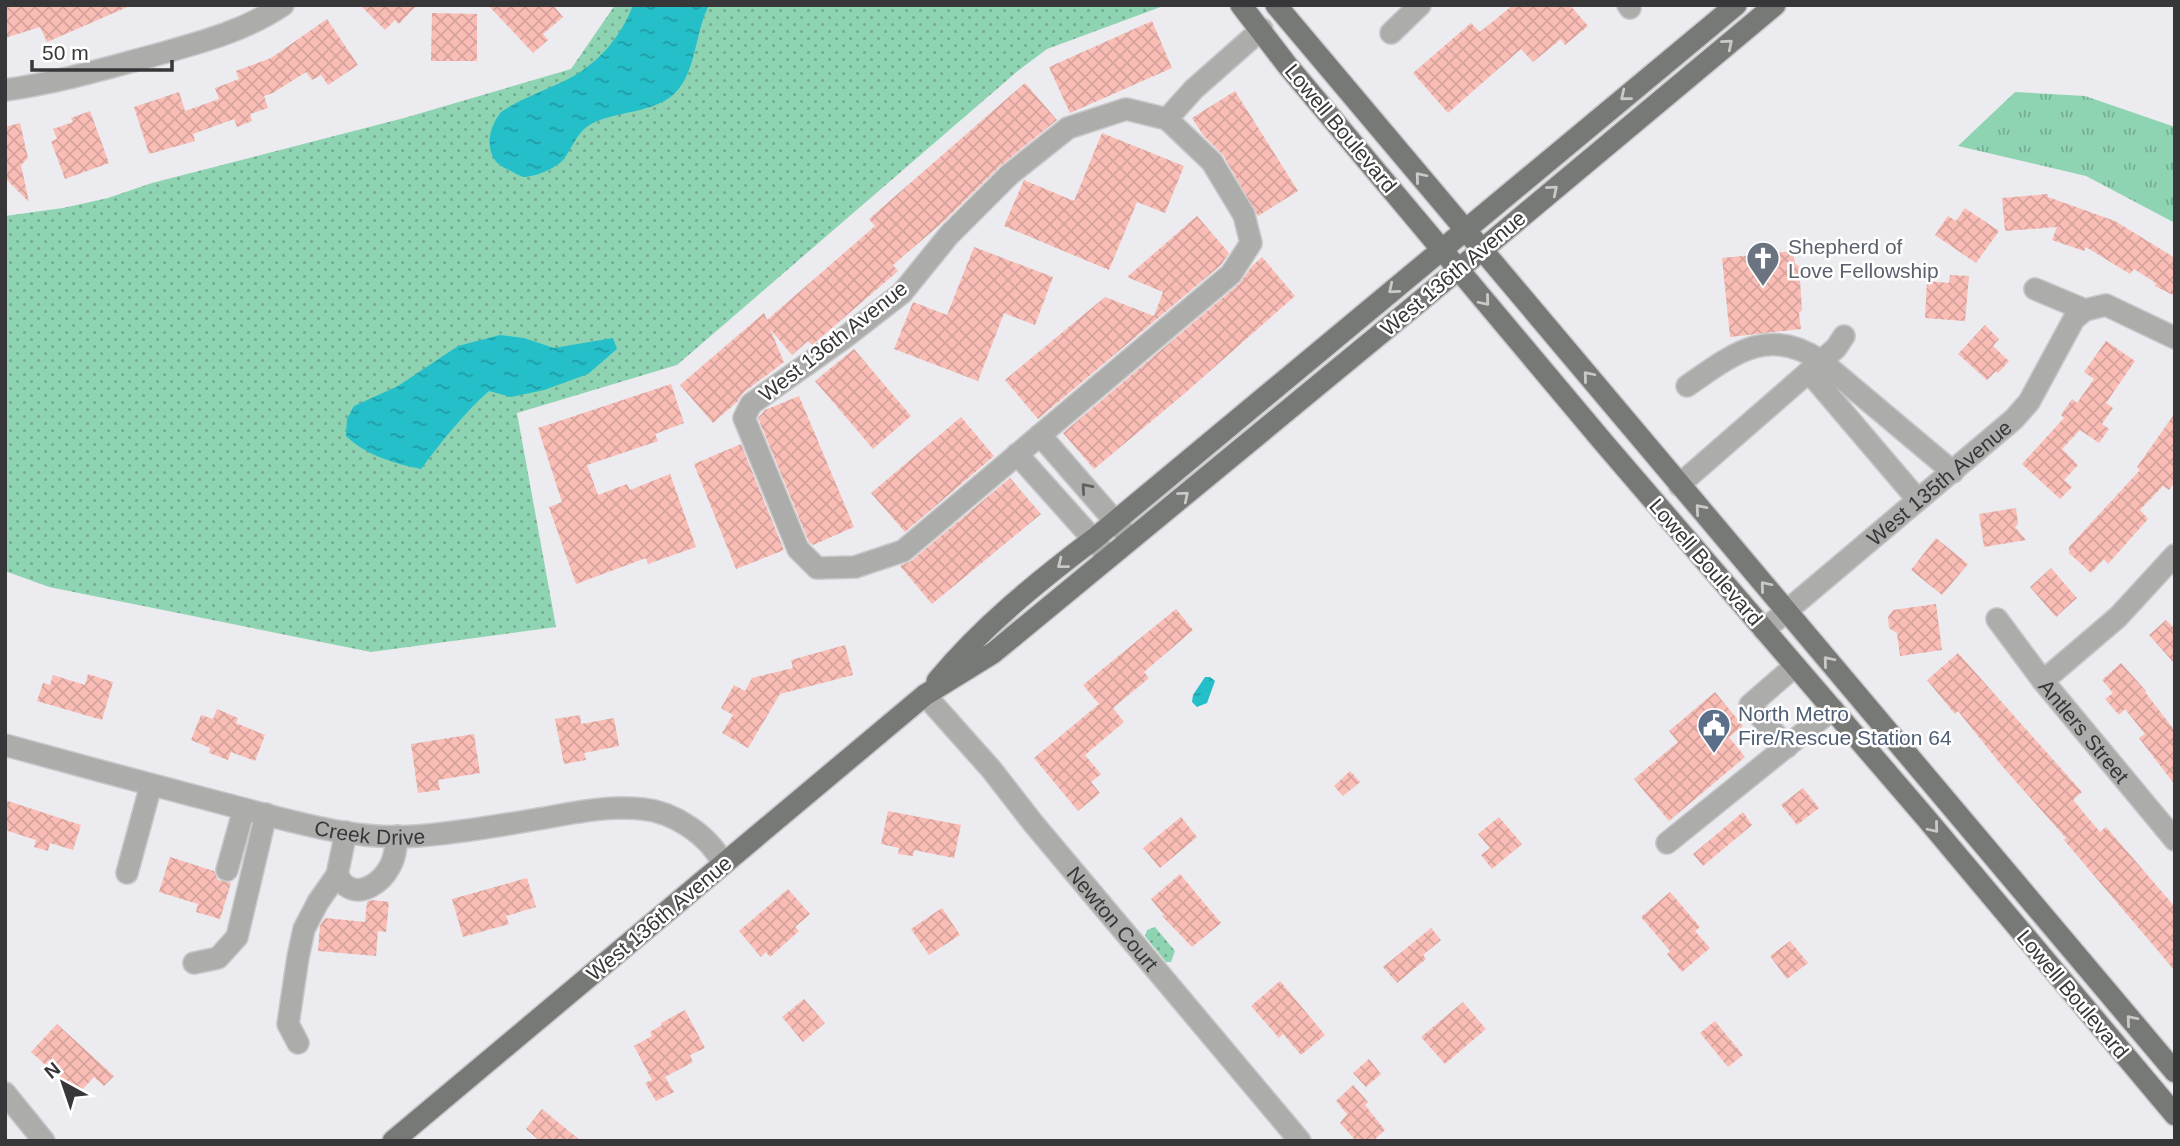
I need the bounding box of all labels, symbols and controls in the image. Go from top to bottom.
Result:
scale bar [32,28,172,72]
one-way arrow [1719,40,1732,52]
text: 50 m [42,41,89,64]
street label: Lowell Boulevard [1281,59,1401,197]
one-way arrow [1621,88,1634,100]
one-way arrow [1416,173,1428,186]
one-way arrow [1545,186,1558,198]
street label: West 136th Avenue [1376,206,1530,340]
place label: Shepherd of Love Fellowship [1788,235,1939,282]
church icon: Shepherd of Love Fellowship [1744,239,1782,288]
street label: West 136th Avenue [754,276,912,406]
one-way arrow [1389,280,1401,293]
one-way arrow [1477,292,1489,305]
one-way arrow [1584,372,1596,385]
street label: West 135th Avenue [1862,415,2016,550]
one-way arrow [1082,483,1094,496]
one-way arrow [1175,492,1188,504]
street label: Lowell Boulevard [1645,494,1767,630]
one-way arrow [1696,505,1708,518]
one-way arrow [1057,556,1070,568]
one-way arrow [1761,582,1773,595]
one-way arrow [1824,656,1836,669]
street label: Antlers Street [2035,675,2134,787]
place label: North Metro Fire/Rescue Station 64 [1738,702,1952,749]
public building icon: North Metro Fire/Rescue Station 64 [1695,706,1733,755]
street label: Creek Drive [313,816,426,848]
one-way arrow [1926,820,1938,833]
street label: West 136th Avenue [582,851,736,985]
street label: Newton Court [1063,862,1163,975]
street label: Lowell Boulevard [2013,925,2133,1063]
one-way arrow [2127,1016,2139,1029]
north arrow [28,1048,98,1118]
text: N [40,1058,64,1083]

